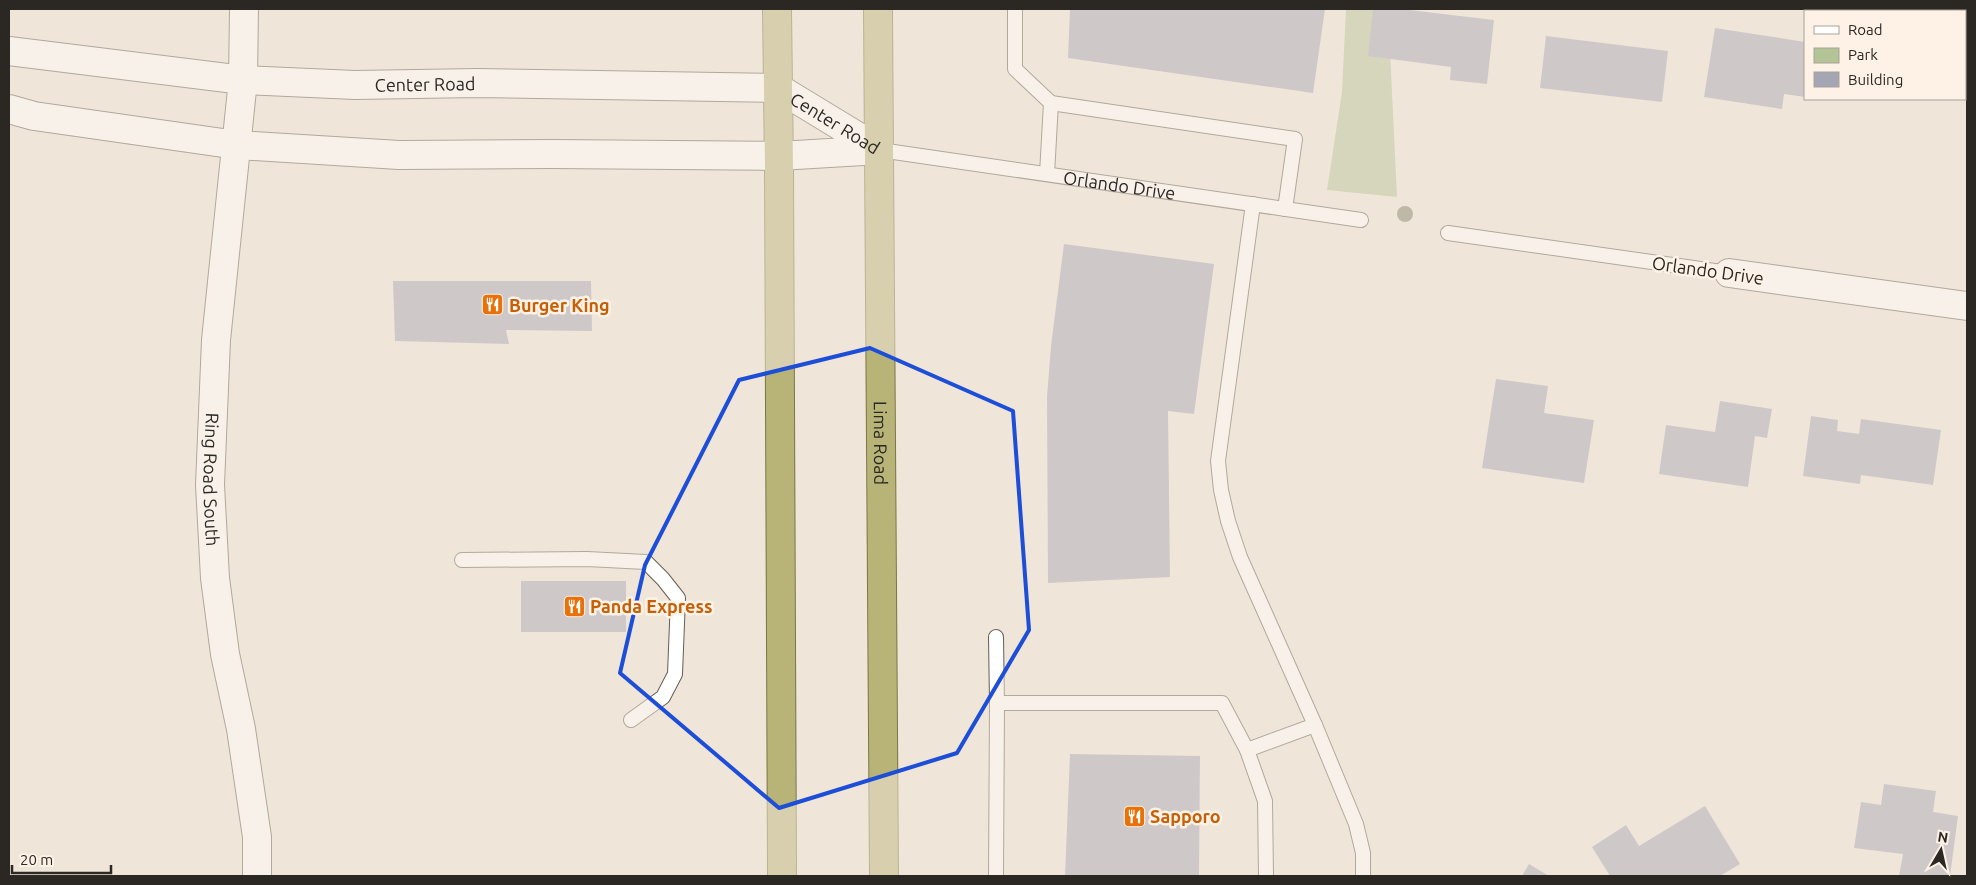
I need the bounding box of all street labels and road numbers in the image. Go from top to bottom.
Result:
street label: Center Road [375,73,476,95]
street label: Center Road [787,88,884,158]
street label: Orlando Drive [1062,167,1177,203]
street label: Orlando Drive [1651,252,1765,288]
street label: Lima Road [871,401,891,485]
street label: Ring Road South [200,412,223,547]

